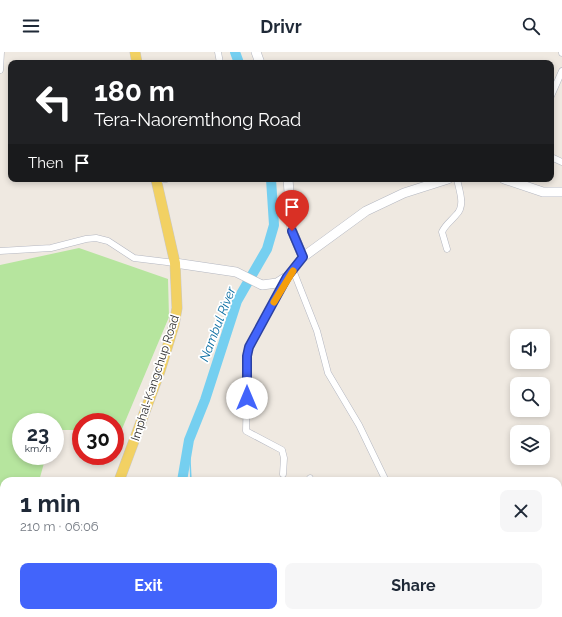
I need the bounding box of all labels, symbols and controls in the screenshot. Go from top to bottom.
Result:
icon: menu [20,15,42,37]
icon: search [520,15,542,37]
text: Drivr [260,16,302,37]
text: 180 m [94,75,175,108]
icon: left [28,76,80,128]
text: Tera-Naoremthong Road [94,109,301,130]
icon: arrive [71,152,93,174]
text: Then [28,154,63,172]
pin [275,190,309,231]
icon: arrive [281,196,303,218]
water label: Nambul River [196,284,239,364]
street label: Imphal-Kangchup Road [128,313,182,443]
map controls [510,329,550,465]
button: sound [510,329,550,369]
position arrow [226,377,268,419]
button: search [510,377,550,417]
speed limit sign: 30 [72,413,124,465]
text: 23 [27,422,49,446]
button: layers [510,425,550,465]
text: km/h [25,443,51,454]
text: 1 min [20,489,81,518]
button: close [500,490,542,532]
text: 210 m · 06:06 [20,519,99,534]
button: Exit [20,563,277,609]
button: Share [285,563,542,609]

